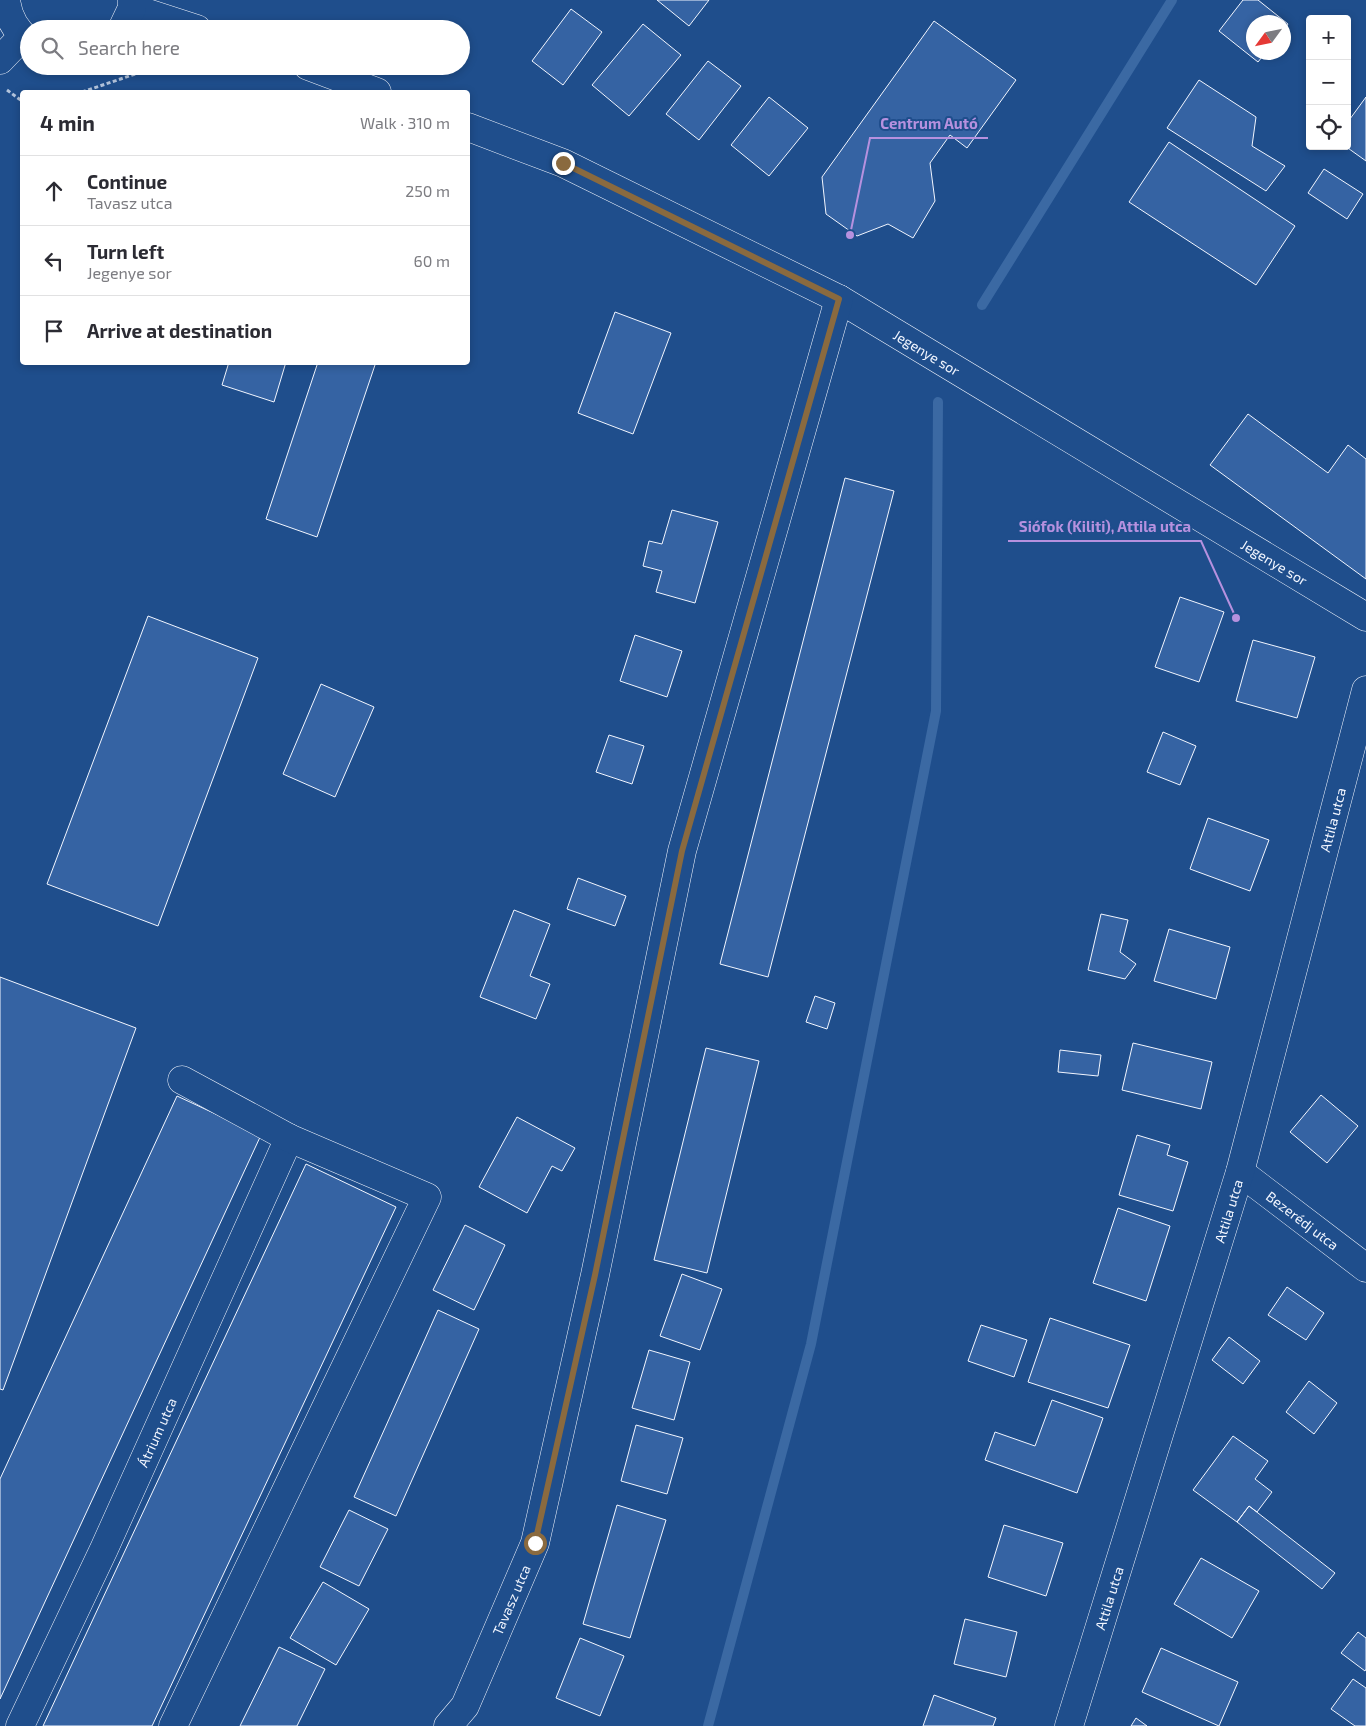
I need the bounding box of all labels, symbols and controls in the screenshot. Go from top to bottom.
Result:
north arrow [1246,15,1291,60]
map controls [1306,15,1351,150]
button: + [1306,15,1351,60]
search box [20,20,470,75]
icon: search [38,34,66,62]
text: Search here [78,36,180,59]
button: − [1306,60,1351,105]
button: locate [1306,105,1351,150]
callout: Centrum Autó [870,108,988,138]
text: 4 min [40,110,95,135]
text: Walk · 310 m [360,113,450,132]
text: Centrum Autó [880,114,978,132]
route end [552,152,575,175]
text: Continue [87,170,167,193]
icon: ahead [40,177,68,205]
text: 250 m [405,181,450,200]
text: Tavasz utca [87,193,172,212]
text: Turn left [87,240,164,263]
icon: left [40,247,68,275]
text: 60 m [414,251,450,270]
text: Jegenye sor [87,263,172,282]
icon: arrive [40,317,68,345]
text: Arrive at destination [87,319,272,342]
street label: Jegenye sor [891,326,964,379]
callout: Siófok (Kiliti), Attila utca [1008,511,1201,541]
text: Siófok (Kiliti), Attila utca [1019,517,1191,535]
street label: Jegenye sor [1238,535,1311,589]
street label: Attila utca [1316,786,1349,854]
street label: Attila utca [1210,1177,1246,1245]
street label: Bezerédj utca [1263,1187,1342,1253]
street label: Átrium utca [134,1395,180,1470]
route start [524,1532,547,1555]
street label: Tavasz utca [488,1562,533,1637]
street label: Attila utca [1091,1564,1126,1632]

